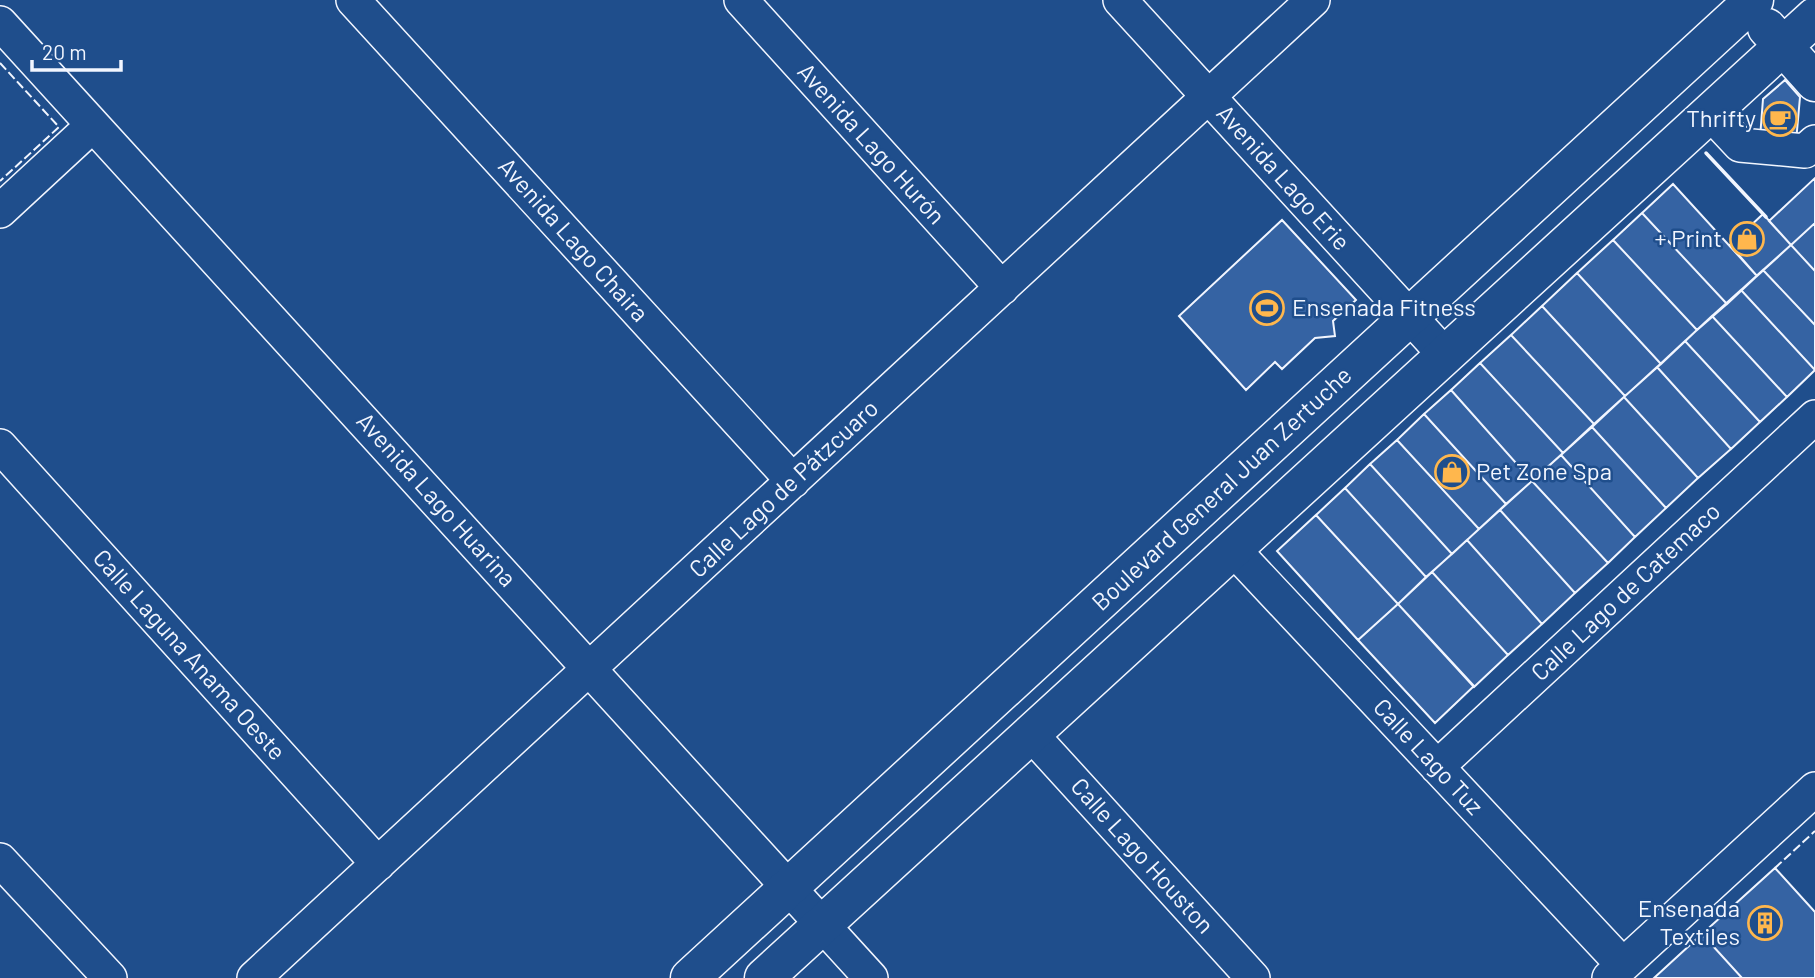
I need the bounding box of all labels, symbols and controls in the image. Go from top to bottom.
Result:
scale bar [32,28,121,72]
text: 20 m [42,39,87,64]
street label: Avenida Lago Hurón [792,57,952,229]
street label: Avenida Lago Erie [1211,98,1357,256]
cafe icon: Thrifty [1761,100,1799,138]
place label: Thrifty [1686,103,1756,132]
street label: Avenida Lago Chaira [493,151,655,327]
shop icon: + Print [1728,220,1766,258]
place label: + Print [1654,223,1722,252]
sports icon: Ensenada Fitness [1248,289,1286,327]
place label: Ensenada Fitness [1292,292,1476,321]
street label: Boulevard General Juan Zertuche [1085,360,1357,616]
street label: Calle Lago de Pátzcuaro [683,393,883,583]
street label: Avenida Lago Huarina [351,406,523,592]
shop icon: Pet Zone Spa [1433,453,1471,491]
place label: Pet Zone Spa [1476,456,1612,485]
street label: Calle Lago de Catemaco [1524,496,1726,686]
street label: Calle Laguna Anama Oeste [88,543,292,765]
street label: Calle Lago Tuz [1368,692,1490,820]
street label: Calle Lago Houston [1066,771,1221,939]
place label: Ensenada Textiles [1638,893,1740,950]
building icon: Ensenada Textiles [1746,904,1784,942]

